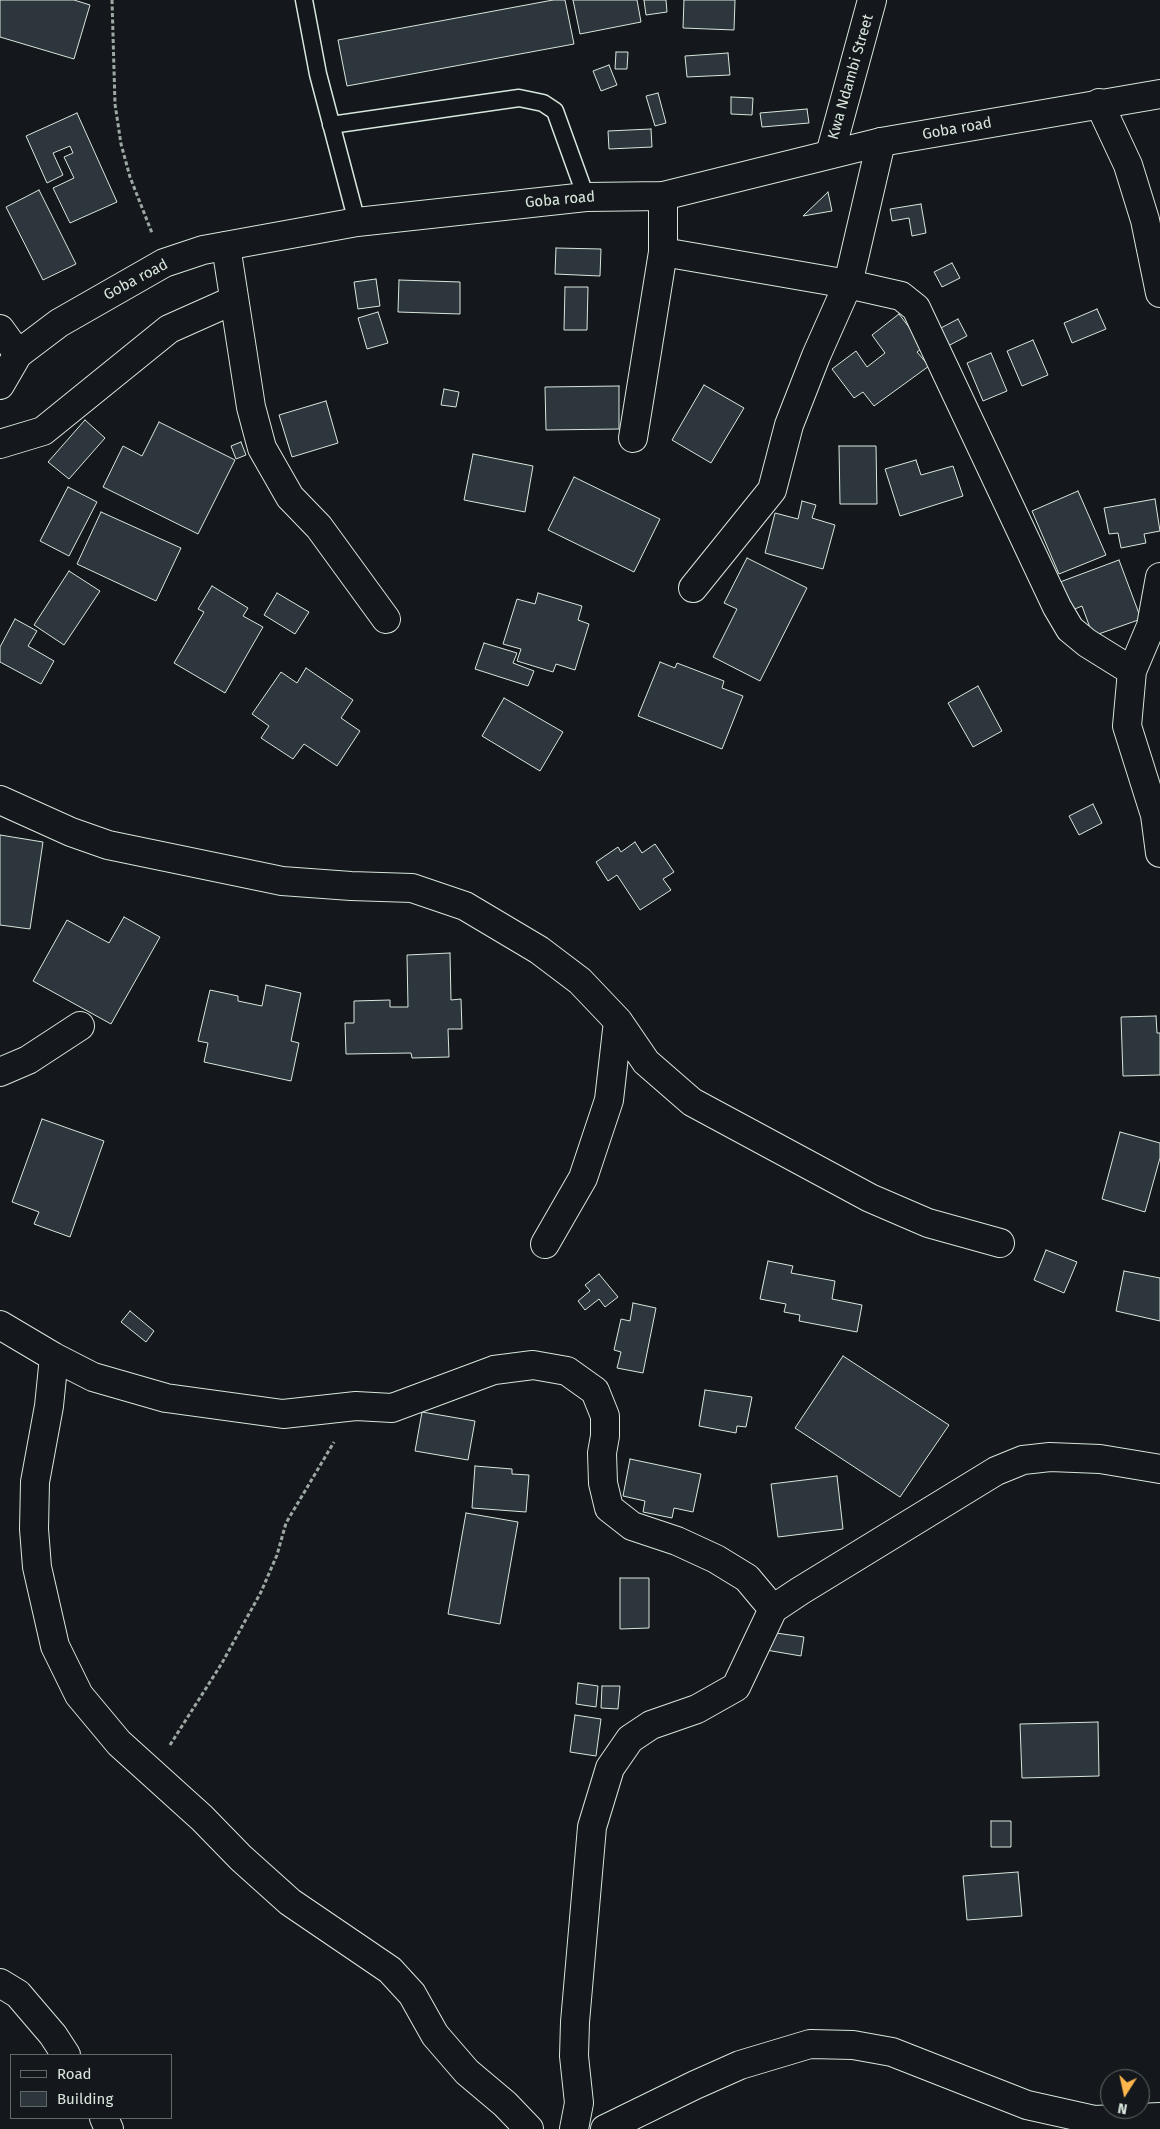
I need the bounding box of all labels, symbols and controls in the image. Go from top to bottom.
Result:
street label: Kwa Ndambi Street [824,12,878,142]
street label: Goba road [921,114,993,144]
street label: Goba road [524,188,596,212]
street label: Goba road [101,256,171,304]
legend [10,2054,172,2119]
text: Road [57,2065,92,2083]
north arrow [1100,2069,1150,2119]
text: Building [57,2090,113,2108]
text: N [1116,2099,1129,2117]

